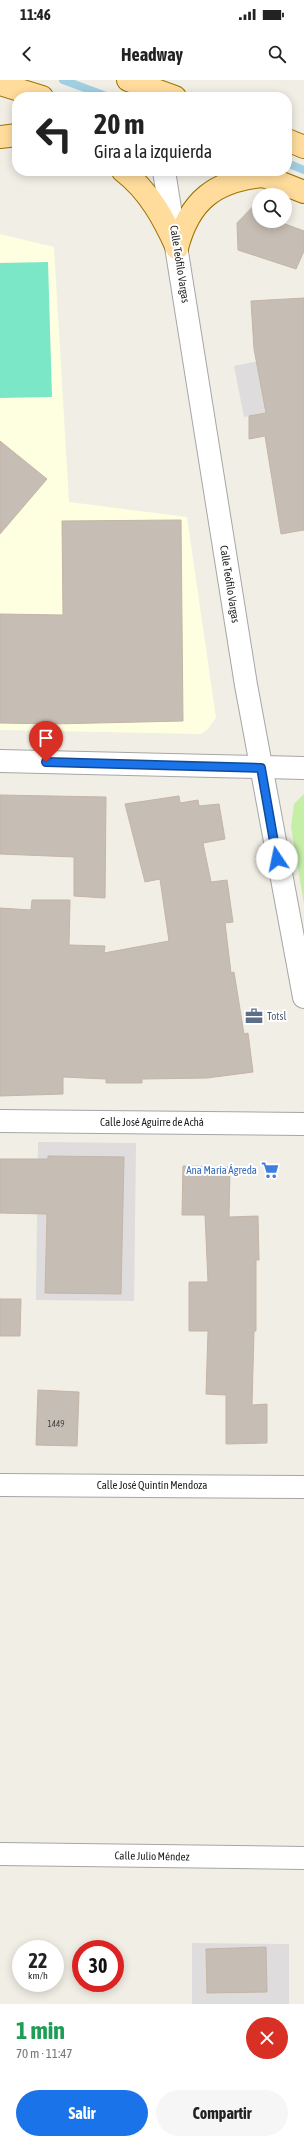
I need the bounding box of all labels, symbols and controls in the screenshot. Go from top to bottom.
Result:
text: 11:46 [20,6,51,23]
icon: back [16,43,38,65]
icon: search [266,43,288,65]
text: Headway [121,44,183,65]
icon: left [28,108,80,160]
text: 20 m [94,108,144,140]
text: Gira a la izquierda [94,141,212,162]
map controls [252,188,292,228]
button: search [252,188,292,228]
street label: Calle Teófilo Vargas [168,224,192,304]
street label: Calle Teófilo Vargas [218,544,242,624]
pin [29,721,63,762]
icon: arrive [35,727,57,749]
position arrow [256,838,298,880]
office icon: Totsl [244,1006,264,1026]
place label: Totsl [267,1010,286,1022]
street label: Calle José Aguirre de Achá [100,1116,204,1128]
supermarket icon: Ana María Ágreda [260,1160,280,1180]
place label: Ana María Ágreda [186,1164,257,1176]
house number: 1449 [48,1419,64,1429]
street label: Calle José Quintín Mendoza [97,1479,207,1491]
street label: Calle Julio Méndez [114,1849,190,1863]
speed limit sign: 30 [72,1940,124,1992]
text: 22 [29,1949,47,1972]
text: km/h [28,1970,48,1981]
text: 1 min [16,2017,65,2044]
button: close [246,2017,288,2059]
text: 70 m · 11:47 [16,2046,72,2061]
button: Salir [16,2090,148,2136]
button: Compartir [156,2090,288,2136]

